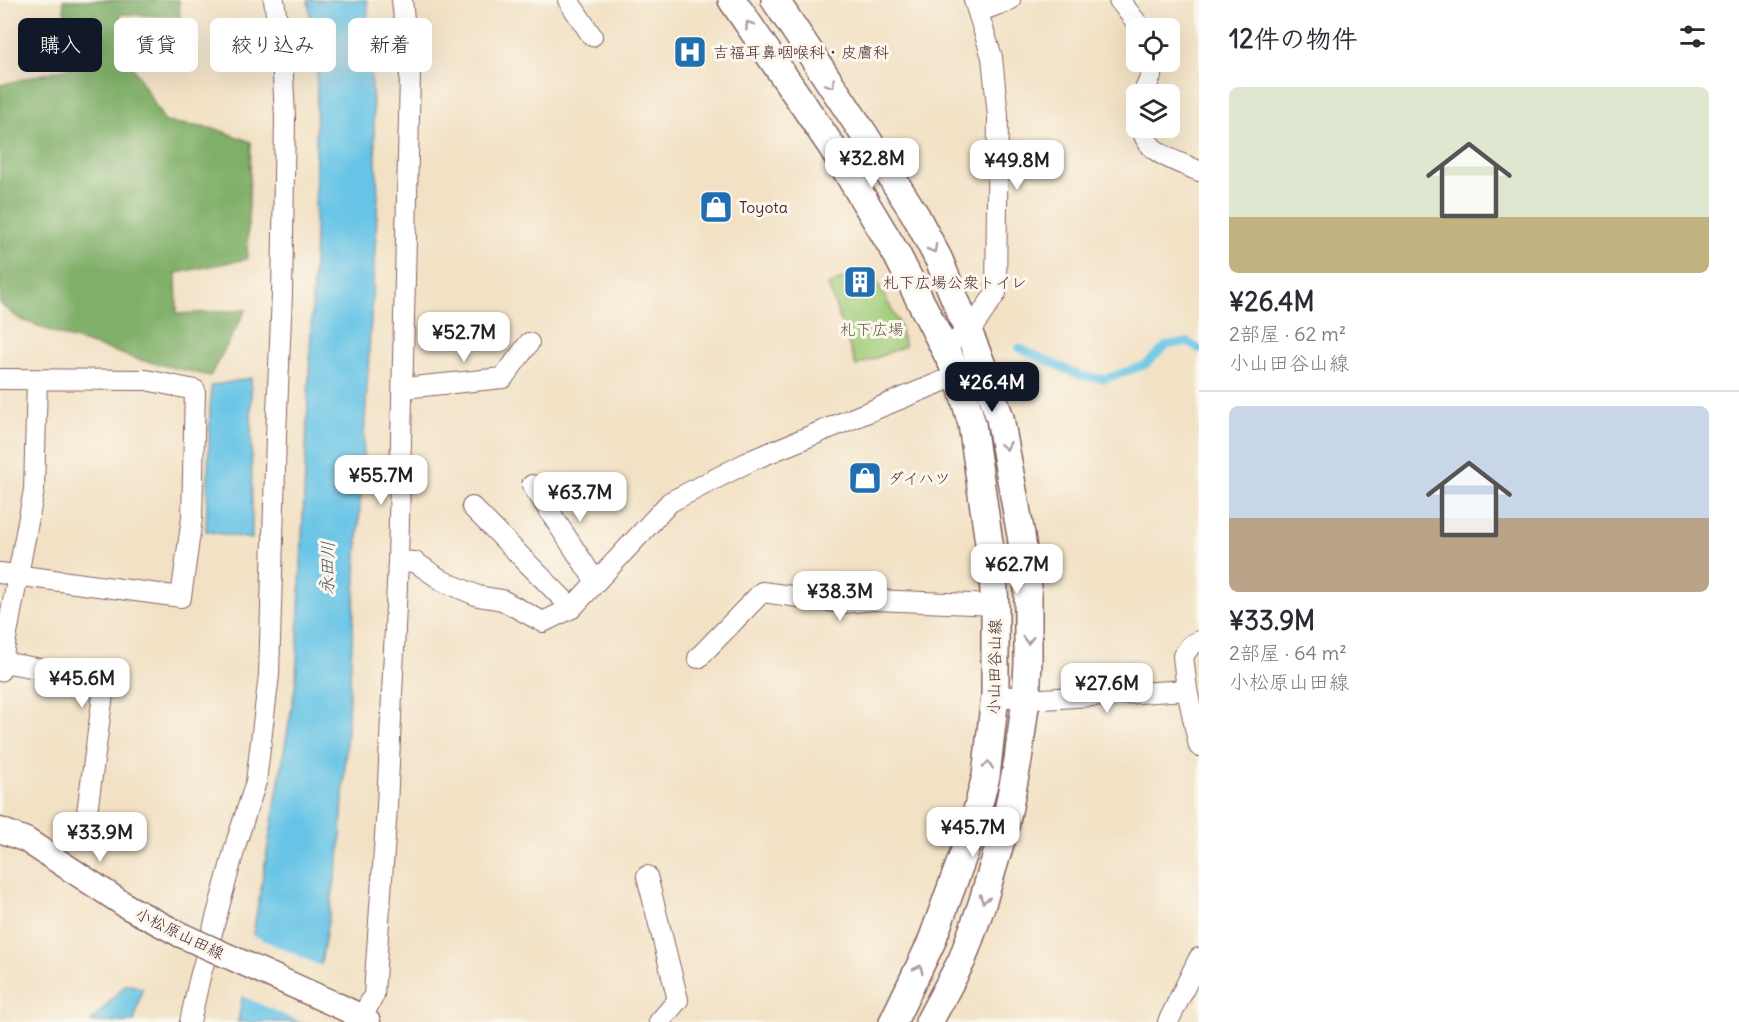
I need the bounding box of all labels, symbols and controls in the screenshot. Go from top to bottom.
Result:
chip: 購入 [18,18,102,72]
chip: 賃貸 [114,18,198,72]
chip: 絞り込み [210,18,336,72]
chip: 新着 [348,18,432,72]
map controls [1126,18,1180,138]
button: locate [1126,18,1180,72]
icon: filters [1676,20,1709,53]
one-way arrow [745,21,756,32]
text: 12件の物件 [1229,22,1358,55]
hospital icon: 吉福耳鼻咽喉科・皮膚科 [672,34,708,70]
place label: 吉福耳鼻咽喉科・皮膚科 [713,42,889,62]
one-way arrow [824,77,835,88]
button: layers [1126,84,1180,138]
icon: home [1415,126,1523,234]
pin: ¥32.8M [823,138,921,189]
pin: ¥49.8M [968,140,1066,191]
text: ¥32.8M [839,145,905,170]
text: ¥49.8M [984,147,1050,172]
shop icon: Toyota [698,189,734,225]
place label: Toyota [739,197,788,217]
one-way arrow [926,243,937,254]
building icon: 札下広場公衆トイレ [842,264,878,300]
place label: 札下広場公衆トイレ [883,272,1027,292]
text: ¥26.4M [1229,285,1315,318]
pin: ¥52.7M [415,312,513,363]
text: ¥52.7M [432,319,496,344]
park label: 札下広場 [840,319,904,339]
text: 2部屋 · 62 m² [1229,321,1346,346]
text: 小山田谷山線 [1229,350,1349,375]
pin: ¥26.4M [943,362,1041,413]
text: ¥26.4M [959,369,1025,394]
one-way arrow [999,441,1012,451]
icon: home [1415,445,1523,553]
pin: ¥55.7M [332,455,430,506]
shop icon: ダイハツ [847,460,883,496]
text: ¥55.7M [349,462,413,487]
place label: ダイハツ [888,468,950,488]
pin: ¥63.7M [531,472,629,523]
text: ¥63.7M [548,479,612,504]
water label: 永田川 [315,541,339,595]
pin: ¥62.7M [968,544,1066,595]
text: ¥62.7M [985,551,1049,576]
pin: ¥38.3M [791,571,889,622]
text: ¥38.3M [807,578,873,603]
text: ¥33.9M [1229,604,1315,637]
street label: 小山田谷山線 [983,619,1005,715]
one-way arrow [1022,635,1034,644]
text: 2部屋 · 64 m² [1229,640,1347,665]
pin: ¥45.6M [33,658,131,709]
pin: ¥27.6M [1058,663,1156,714]
text: ¥45.6M [49,665,115,690]
text: 小松原山田線 [1229,669,1349,694]
text: ¥27.6M [1075,670,1139,695]
one-way arrow [981,761,994,770]
pin: ¥45.7M [924,807,1022,858]
pin: ¥33.9M [51,812,149,863]
text: ¥45.7M [941,814,1005,839]
text: ¥33.9M [67,819,133,844]
one-way arrow [979,893,991,904]
street label: 小松原山田線 [132,903,228,963]
one-way arrow [911,965,923,976]

